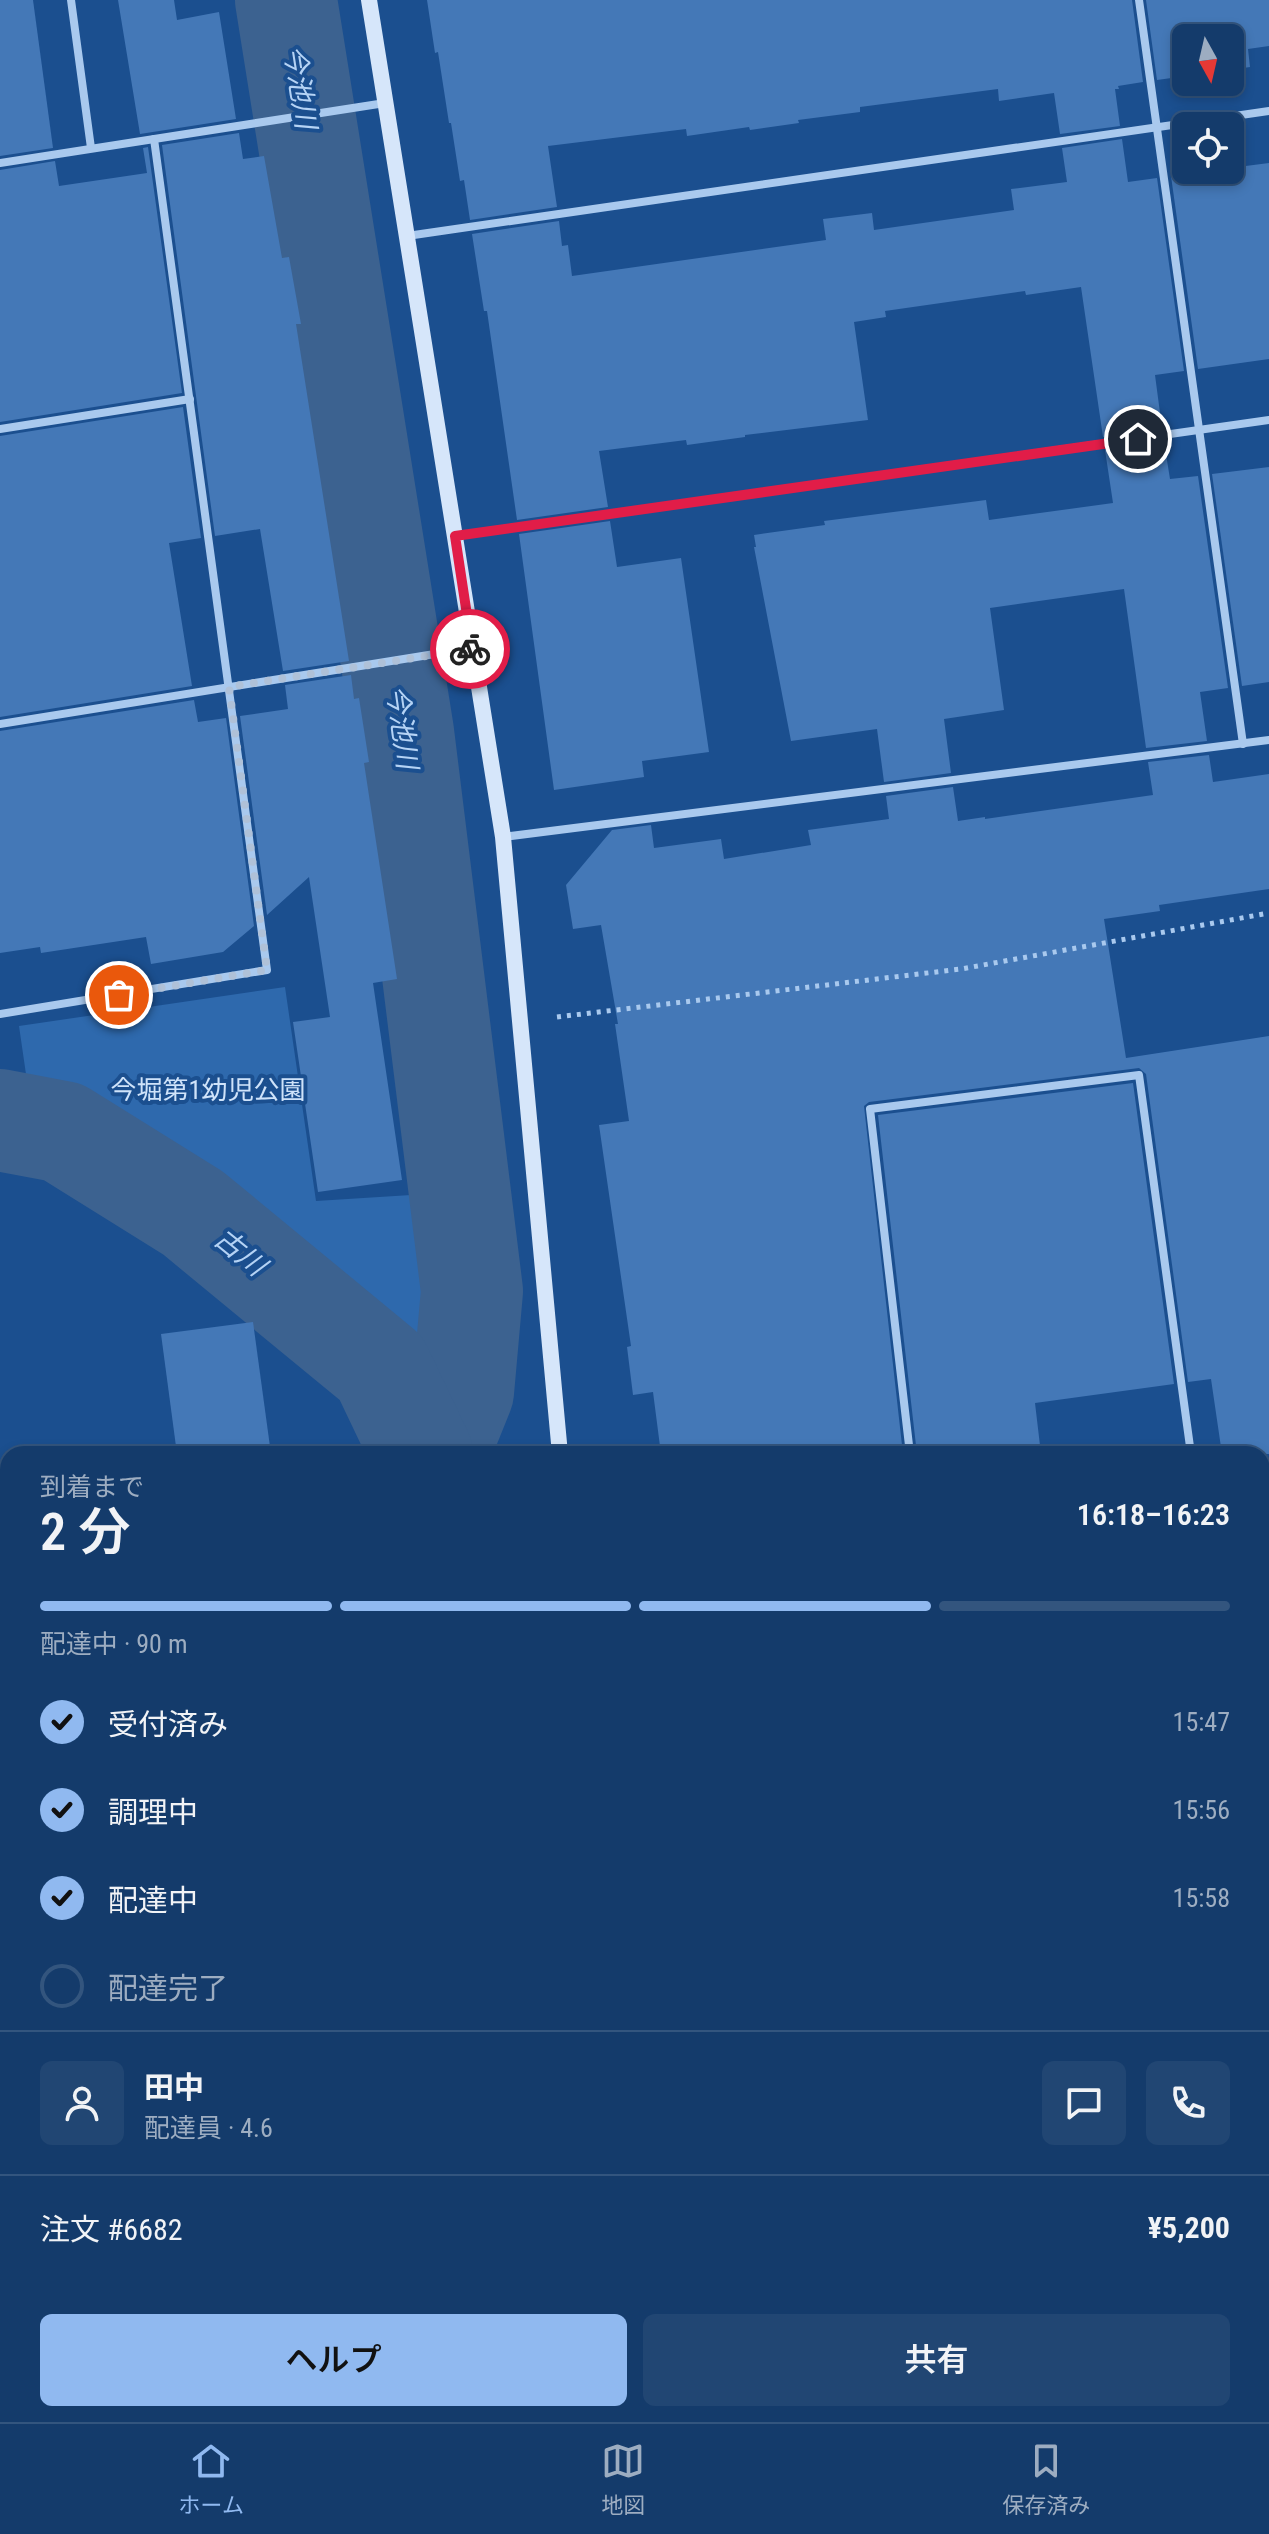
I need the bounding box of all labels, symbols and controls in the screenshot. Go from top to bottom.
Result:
north arrow [1172,24,1244,96]
map controls [1172,24,1244,184]
water label: 今池川 [277,43,323,134]
button: locate [1172,112,1244,184]
pin [1104,405,1172,473]
icon: home [1116,417,1160,461]
courier [430,609,510,689]
icon: bike [448,627,492,671]
water label: 今池川 [380,683,425,774]
pin [85,961,153,1029]
icon: bag [97,973,141,1017]
park label: 今堀第1幼児公園 [111,1075,305,1105]
water label: 古川 [208,1222,274,1284]
text: 到着まで [40,1472,144,1502]
text: 16:18–16:23 [1077,1497,1230,1532]
text: 2 分 [40,1502,130,1563]
text: 配達中 · 90 m [40,1629,187,1659]
icon: check [40,1700,84,1744]
text: 受付済み [108,1707,228,1742]
text: 15:47 [1173,1707,1230,1737]
icon: check [40,1788,84,1832]
text: 調理中 [108,1795,198,1830]
text: 15:56 [1173,1795,1230,1825]
icon: check [40,1876,84,1920]
text: 配達中 [108,1883,198,1918]
text: 15:58 [1173,1883,1230,1913]
text: 配達完了 [108,1971,228,2006]
button: person [40,2061,124,2145]
button: chat [1042,2061,1126,2145]
button: phone [1146,2061,1230,2145]
text: 田中 [144,2070,204,2105]
text: 配達員 · 4.6 [144,2113,273,2143]
text: ¥5,200 [1148,2210,1230,2245]
text: 注文 #6682 [40,2212,183,2247]
button: ヘルプ [40,2314,627,2406]
button: 共有 [643,2314,1230,2406]
tab: ホーム [179,2439,244,2519]
tab: 地図 [601,2439,645,2519]
tab: 保存済み [1002,2439,1090,2519]

